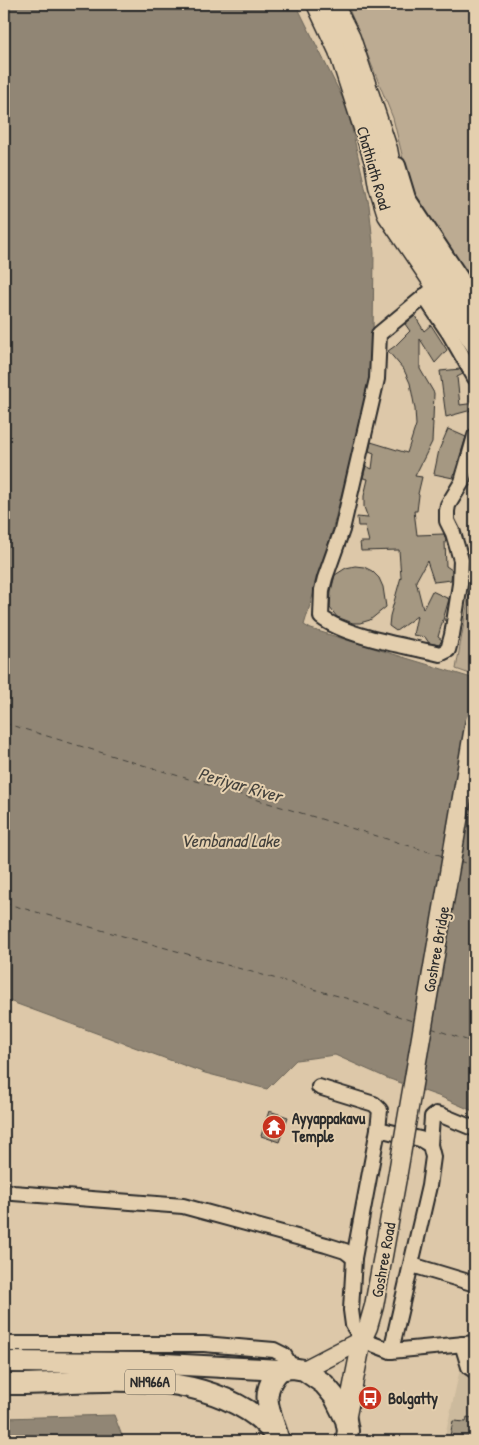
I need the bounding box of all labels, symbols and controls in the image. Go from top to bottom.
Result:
street label: Chathiath Road [352,124,396,212]
water label: Periyar River [195,761,287,809]
water label: Vembanad Lake [181,828,280,853]
street label: Goshree Bridge [418,904,455,994]
place label: Ayyappakavu Temple [291,1107,366,1148]
temple icon: Ayyappakavu Temple [261,1114,287,1140]
street label: Goshree Road [366,1221,400,1299]
road number: NH966A [125,1370,175,1394]
bus stop icon: Bolgatty [357,1385,383,1411]
place label: Bolgatty [388,1387,438,1410]

